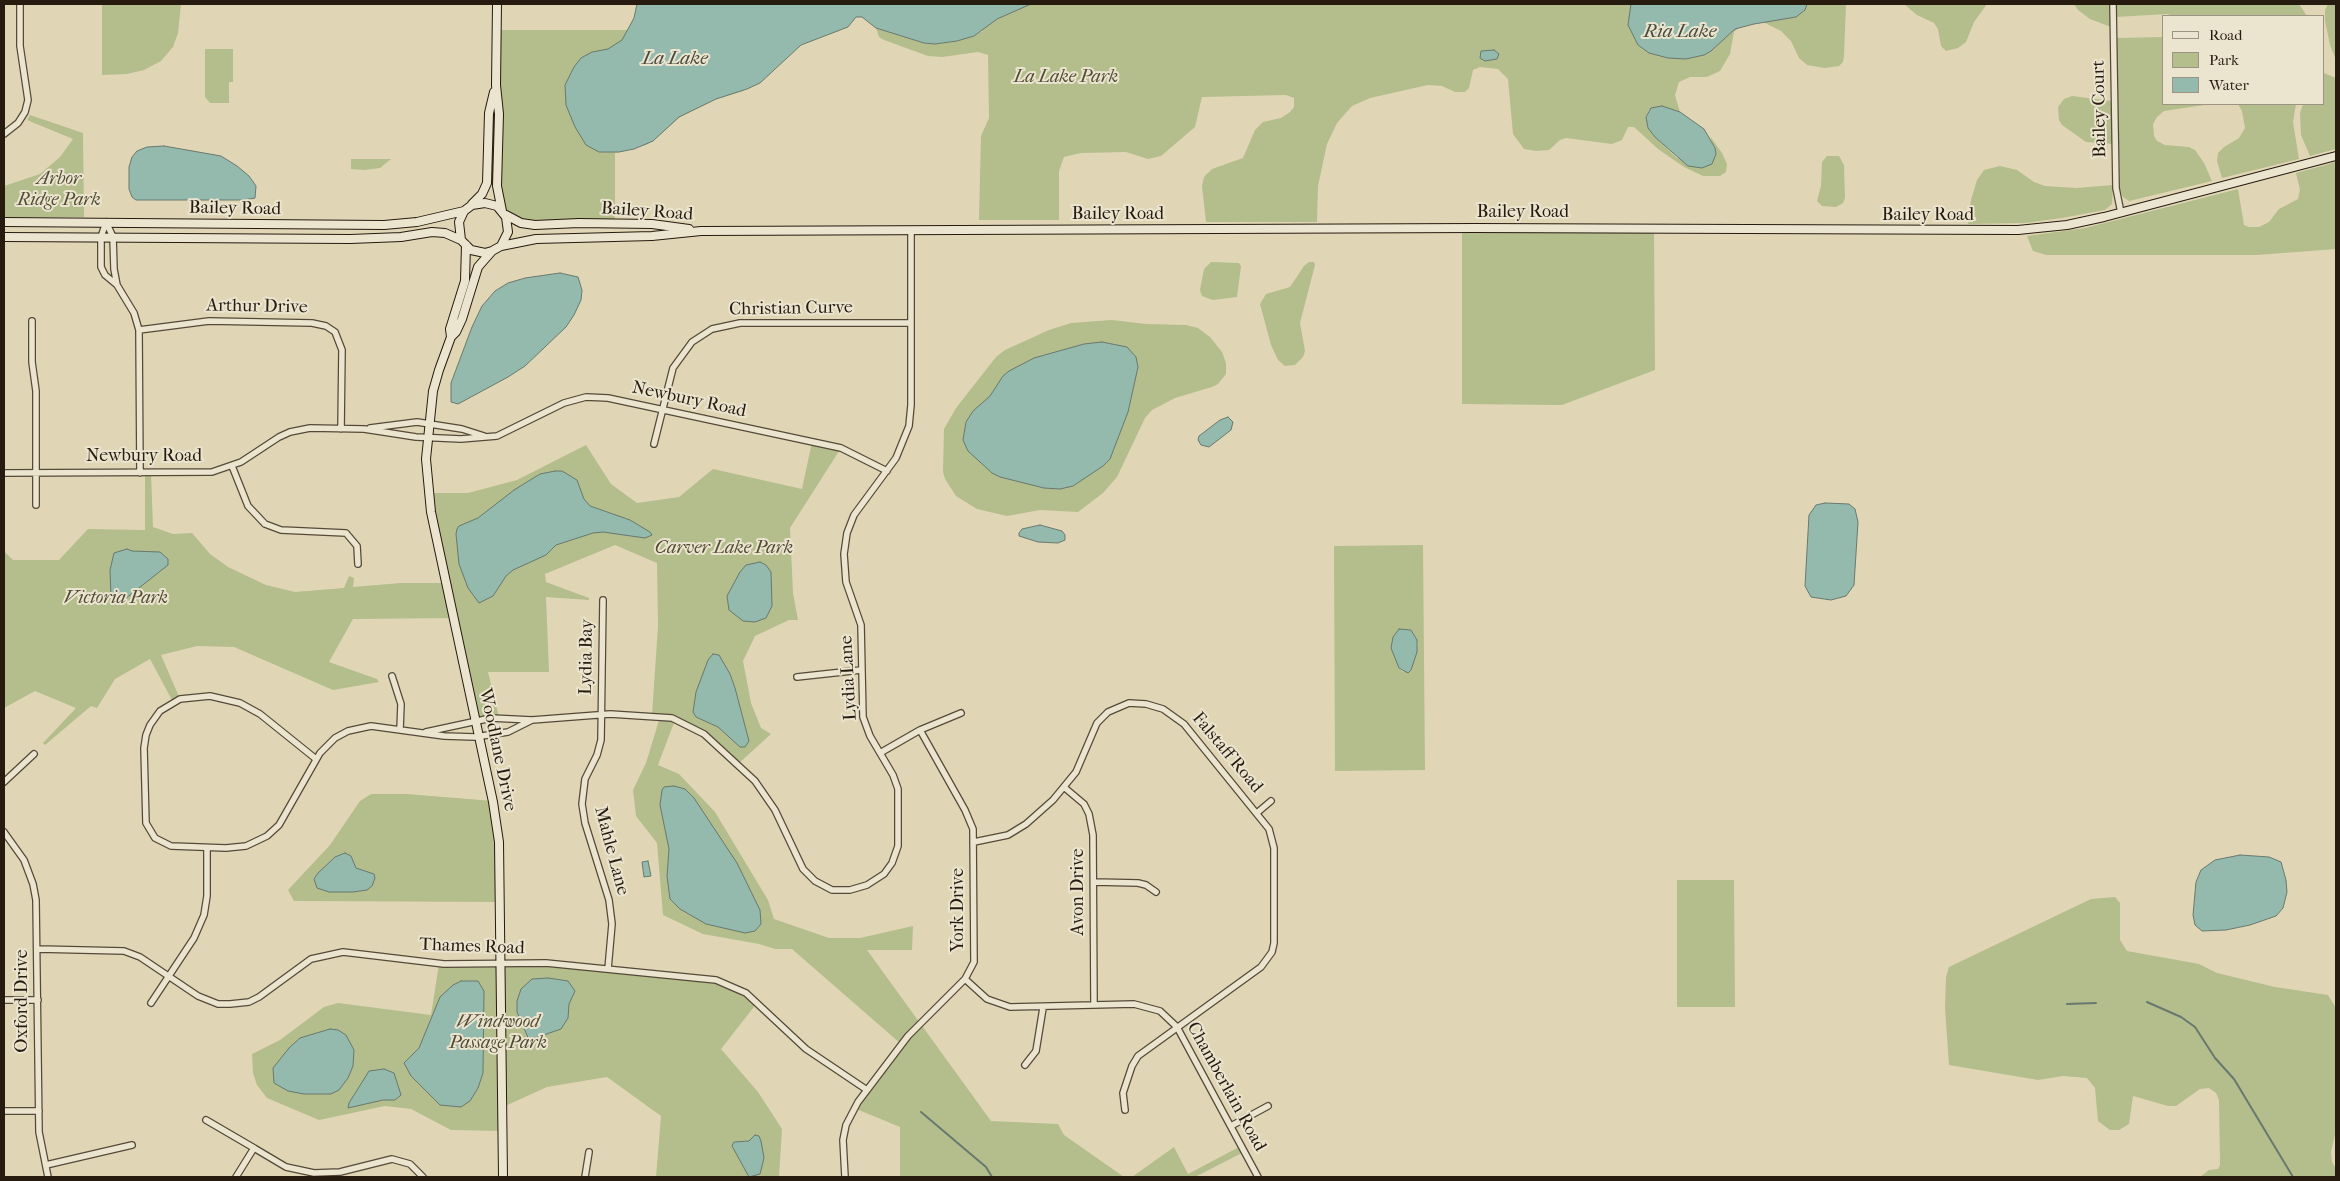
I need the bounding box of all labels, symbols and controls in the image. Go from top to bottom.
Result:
legend [2162,15,2325,105]
water label: Ria Lake [1644,21,1716,43]
text: Road [2209,26,2242,44]
water label: La Lake [642,48,708,70]
text: Park [2209,51,2239,69]
street label: Bailey Court [2088,60,2112,158]
park label: La Lake Park [1014,67,1118,89]
text: Water [2209,76,2249,94]
park label: Arbor Ridge Park [17,169,101,212]
street label: Bailey Road [189,197,281,221]
street label: Bailey Road [600,198,694,226]
street label: Bailey Road [1477,202,1569,224]
street label: Bailey Road [1072,204,1164,226]
street label: Bailey Road [1882,205,1974,227]
street label: Arthur Drive [206,295,308,319]
street label: Christian Curve [729,297,853,321]
street label: Newbury Road [630,377,748,423]
street label: Newbury Road [86,446,202,468]
park label: Carver Lake Park [655,538,793,560]
park label: Victoria Park [64,588,168,610]
street label: Lydia Bay [576,619,598,695]
street label: Lydia Lane [836,635,862,721]
street label: Woodlane Drive [473,687,521,813]
street label: Falstaff Road [1187,708,1267,798]
street label: Mahle Lane [589,804,633,898]
street label: Avon Drive [1068,848,1090,936]
street label: York Drive [948,868,970,952]
street label: Thames Road [419,934,525,960]
street label: Oxford Drive [12,949,34,1053]
park label: Windwood Passage Park [449,1012,547,1054]
street label: Chamberlain Road [1182,1019,1270,1155]

